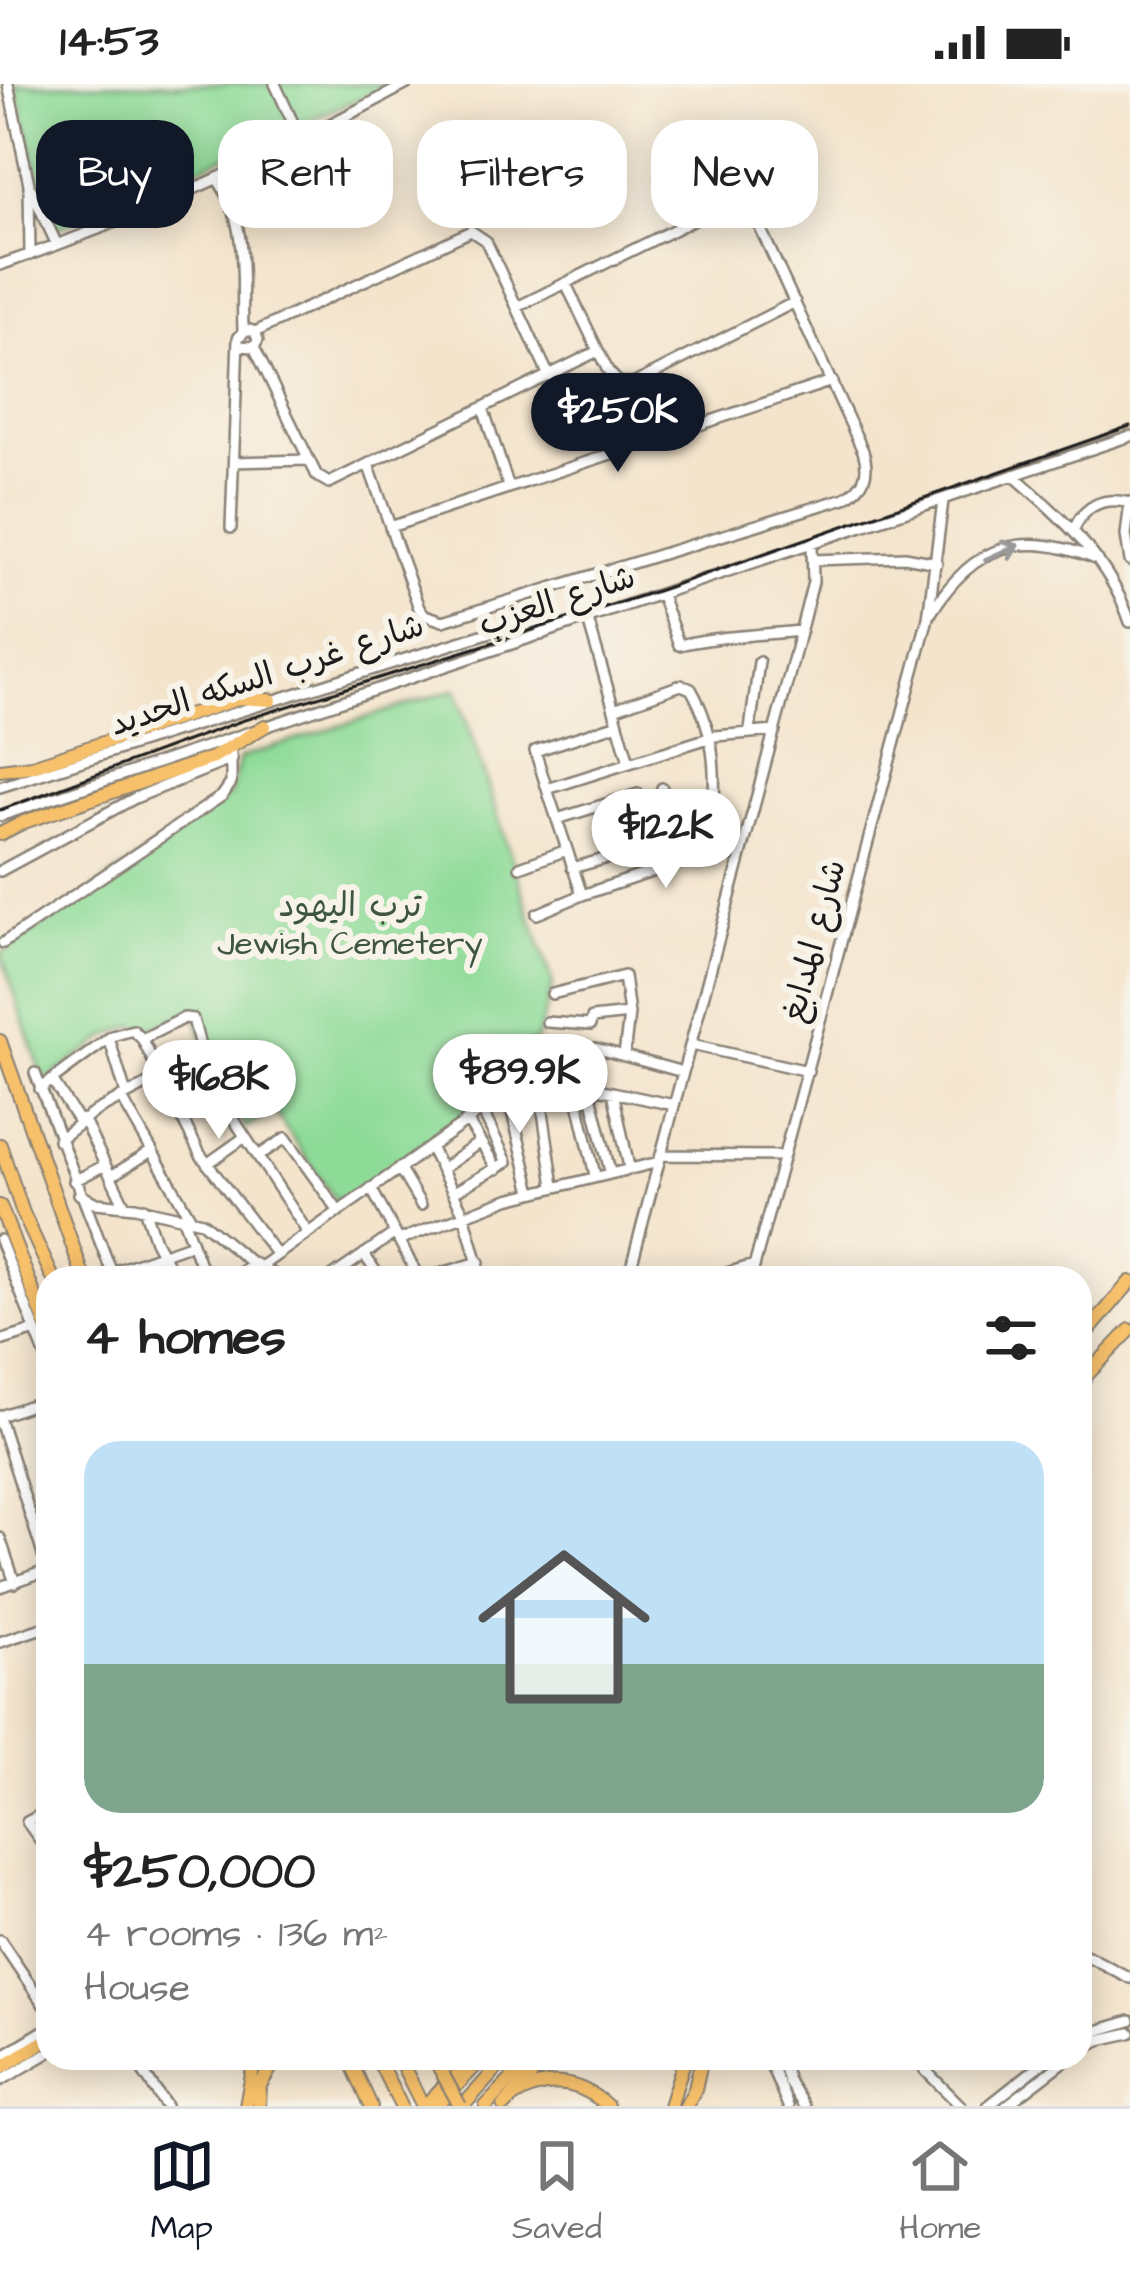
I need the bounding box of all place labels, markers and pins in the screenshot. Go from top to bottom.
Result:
pin: $250K [534,373,702,475]
pin: $122K [582,789,750,891]
pin: $89.9K [422,1034,618,1136]
pin: $168K [135,1040,303,1142]

